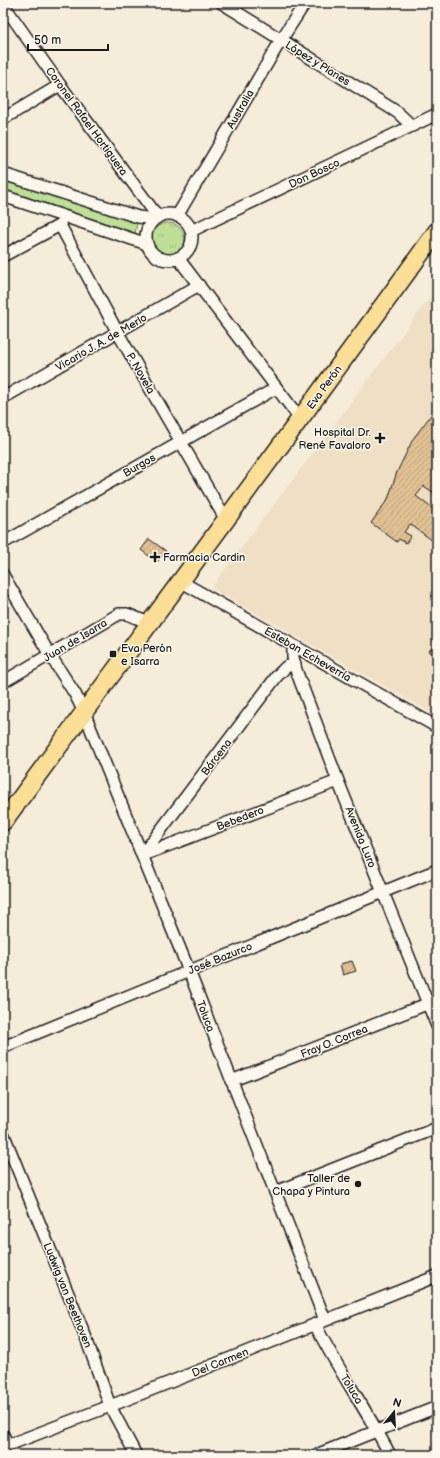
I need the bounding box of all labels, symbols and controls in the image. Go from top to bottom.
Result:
scale bar [28,26,108,52]
text: 50 m [34,33,61,48]
street label: López y Planes [283,38,353,89]
street label: Coronel Rafael Hortiguera [43,65,130,178]
street label: Australia [224,87,257,131]
street label: Don Bosco [287,156,342,191]
street label: Vicario J. A. de Merlo [53,311,149,374]
street label: P. Novela [124,350,158,396]
street label: Eva Perón [304,363,345,412]
place label: Hospital Dr. René Favaloro [298,426,371,452]
marker: Hospital Dr. René Favaloro [374,432,386,444]
street label: Burgos [121,451,158,480]
place label: Farmacia Cardin [163,551,245,564]
marker: Farmacia Cardin [150,552,160,562]
street label: Juan de Isarra [41,616,109,665]
street label: Esteban Echeverría [262,624,353,685]
place label: Eva Perón e Isarra [121,642,172,668]
marker: Eva Perón e Isarra [108,649,118,659]
street label: Bárcena [198,736,234,778]
street label: Bebedero [215,804,266,833]
street label: Avenida Luro [342,805,379,870]
street label: José Bazurco [186,940,254,977]
street label: Toluca [194,999,217,1034]
street label: Fray O. Correa [299,1022,370,1061]
place label: Taller de Chapa y Pintura [272,1172,350,1198]
marker: Taller de Chapa y Pintura [353,1179,363,1189]
street label: Ludwig van Beethoven [40,1241,95,1350]
street label: Del Carmen [190,1345,250,1380]
street label: Toluca [338,1372,365,1406]
north arrow [374,1392,414,1432]
text: N [391,1396,403,1410]

